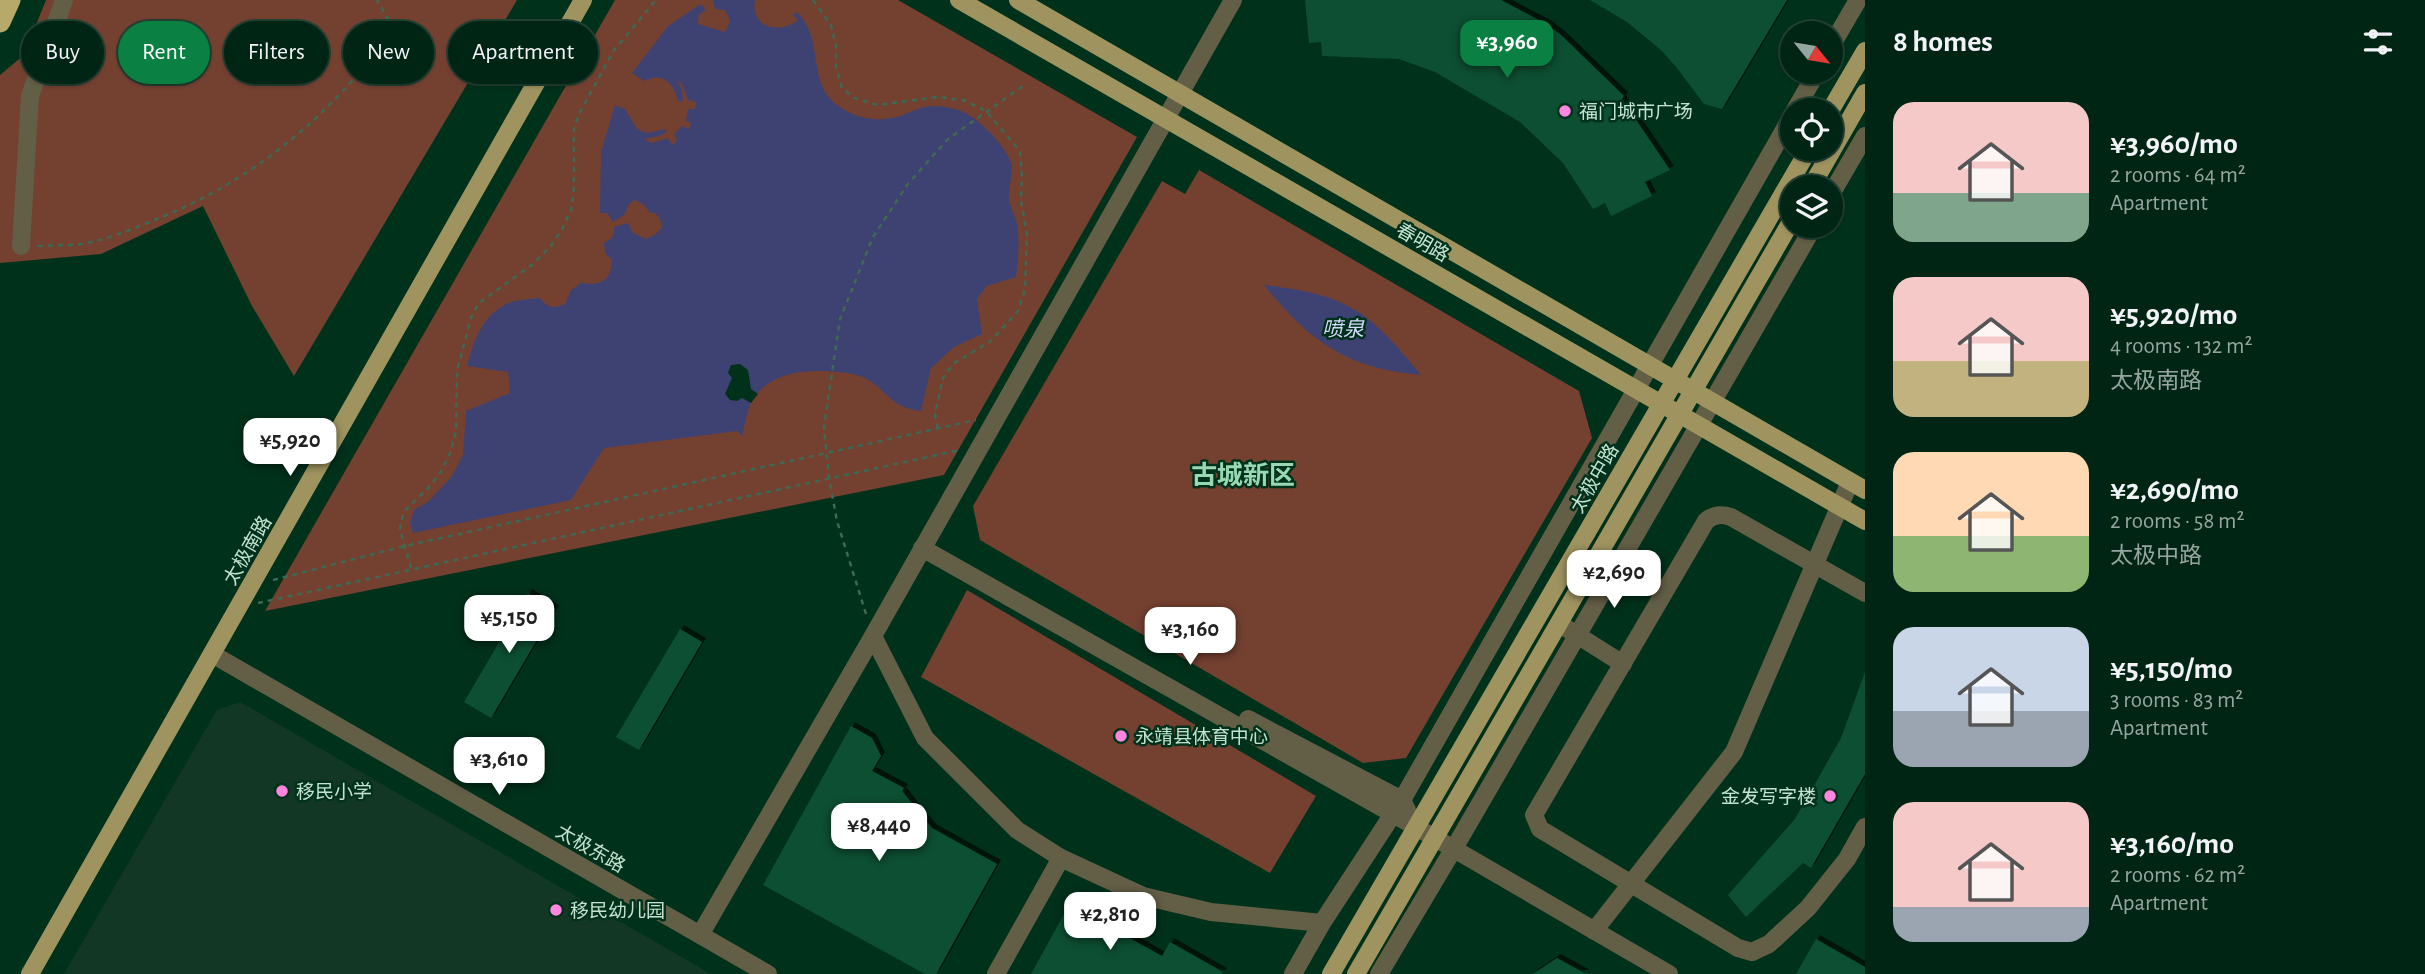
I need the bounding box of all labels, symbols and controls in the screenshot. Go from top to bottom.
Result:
pin: ¥3,960 [1450,20,1564,80]
chip: Buy [21,21,104,84]
chip: Rent [118,21,210,84]
chip: Filters [224,21,329,84]
chip: New [343,21,434,84]
chip: Apartment [448,21,598,84]
north arrow [1780,21,1843,84]
map controls [1780,21,1843,238]
icon: filters [2359,23,2397,61]
text: 8 homes [1893,27,1993,57]
text: ¥3,960 [1476,31,1538,54]
button: locate [1780,98,1843,161]
place label: 福门城市广场 [1579,101,1693,122]
marker: 福门城市广场 [1557,103,1573,119]
text: ¥3,960/mo [2110,129,2238,159]
icon: home [1949,130,2033,214]
text: 2 rooms · 64 m² [2110,164,2246,187]
button: layers [1780,175,1843,238]
text: Apartment [2110,192,2208,215]
street label: 春明路 [1393,220,1452,266]
text: ¥5,920/mo [2110,300,2237,330]
icon: home [1949,305,2033,389]
water label: 喷泉 [1322,318,1365,340]
text: 4 rooms · 132 m² [2110,335,2252,358]
text: 太极南路 [2110,370,2202,393]
pin: ¥5,920 [233,419,347,478]
text: ¥5,920 [259,429,321,452]
street label: 太极中路 [1567,441,1623,516]
district label: 古城新区 [1191,461,1295,489]
text: ¥2,690/mo [2110,475,2239,505]
icon: home [1949,480,2033,564]
text: 2 rooms · 58 m² [2110,510,2245,533]
street label: 太极南路 [220,513,276,588]
text: 太极中路 [2110,545,2202,568]
pin: ¥2,690 [1557,550,1671,610]
text: ¥2,690 [1583,561,1645,584]
pin: ¥5,150 [452,596,566,655]
text: ¥5,150 [480,606,538,629]
pin: ¥3,160 [1133,608,1247,667]
text: ¥3,160 [1161,618,1219,641]
text: ¥5,150/mo [2110,654,2233,684]
icon: home [1949,655,2033,739]
text: 3 rooms · 83 m² [2110,689,2243,712]
text: Apartment [2110,717,2208,740]
place label: 永靖县体育中心 [1135,726,1268,747]
marker: 永靖县体育中心 [1113,728,1129,744]
pin: ¥3,610 [442,738,556,797]
text: ¥3,610 [470,748,528,771]
place label: 移民小学 [296,781,372,802]
marker: 移民小学 [274,783,290,799]
place label: 金发写字楼 [1721,786,1816,807]
marker: 金发写字楼 [1822,788,1838,804]
pin: ¥8,440 [822,804,936,863]
text: ¥8,440 [847,814,911,837]
street label: 太极东路 [553,820,629,877]
text: ¥3,160/mo [2110,829,2234,859]
icon: home [1949,830,2033,914]
text: 2 rooms · 62 m² [2110,864,2245,887]
pin: ¥2,810 [1053,892,1167,952]
text: Apartment [2110,892,2208,915]
place label: 移民幼儿园 [570,901,665,921]
marker: 移民幼儿园 [548,902,564,918]
text: ¥2,810 [1080,903,1140,926]

